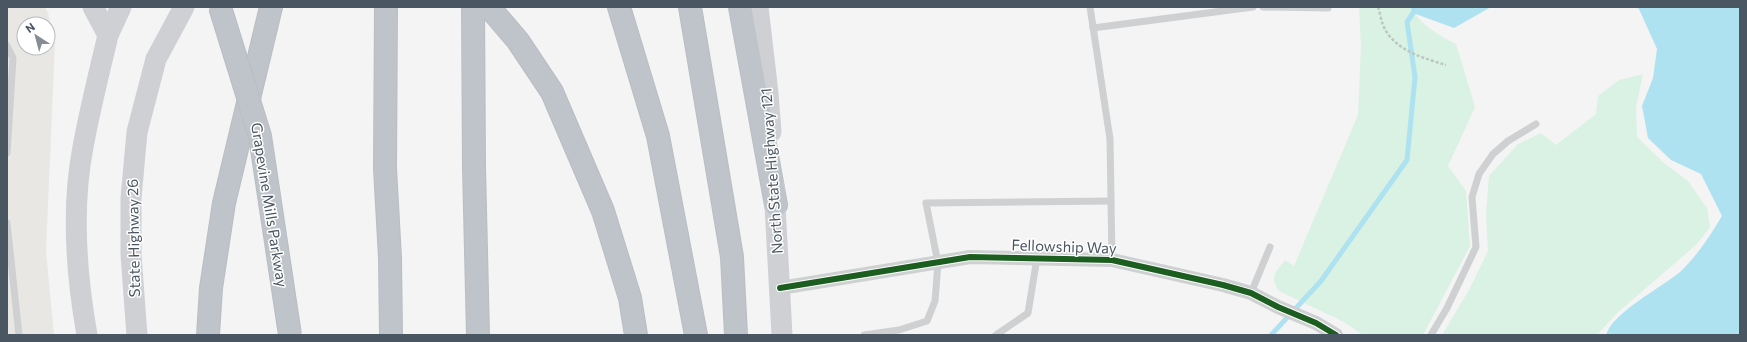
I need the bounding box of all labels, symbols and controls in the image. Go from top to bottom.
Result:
north arrow [16,16,56,56]
text: N [23,20,37,35]
street label: North State Highway 121 [756,87,786,255]
street label: Grapevine Mills Parkway [248,121,292,289]
street label: State Highway 26 [123,179,143,298]
street label: Fellowship Way [1011,235,1117,257]

